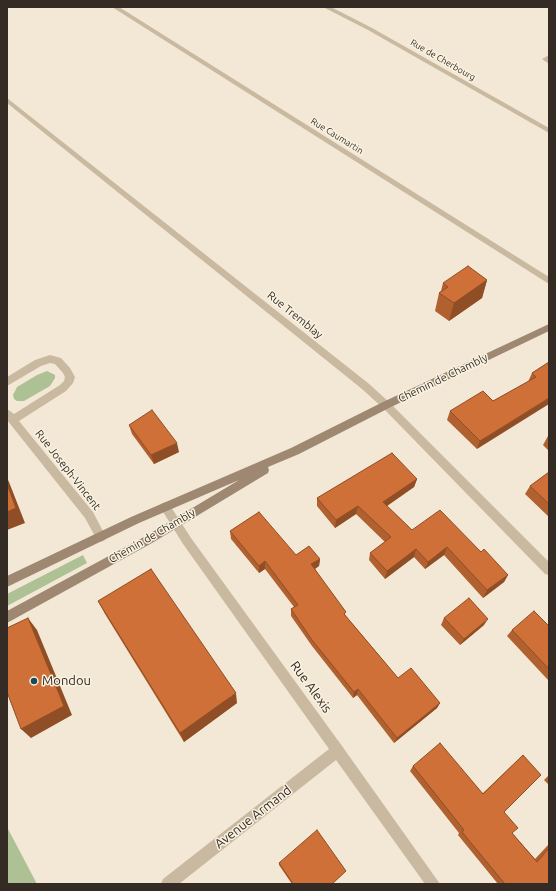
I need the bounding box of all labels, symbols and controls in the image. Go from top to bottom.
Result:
street label: Rue de Cherbourg [409,37,477,83]
street label: Rue Caumartin [309,116,365,156]
street label: Rue Tremblay [265,289,325,341]
street label: Chemin de Chambly [396,351,490,405]
street label: Rue Joseph-Vincent [33,427,103,513]
street label: Chemin de Chambly [106,506,198,566]
street label: Rue Alexis [287,658,335,716]
place label: Mondou [42,673,91,689]
marker: Mondou [29,676,39,686]
street label: Avenue Armand [212,782,294,852]

